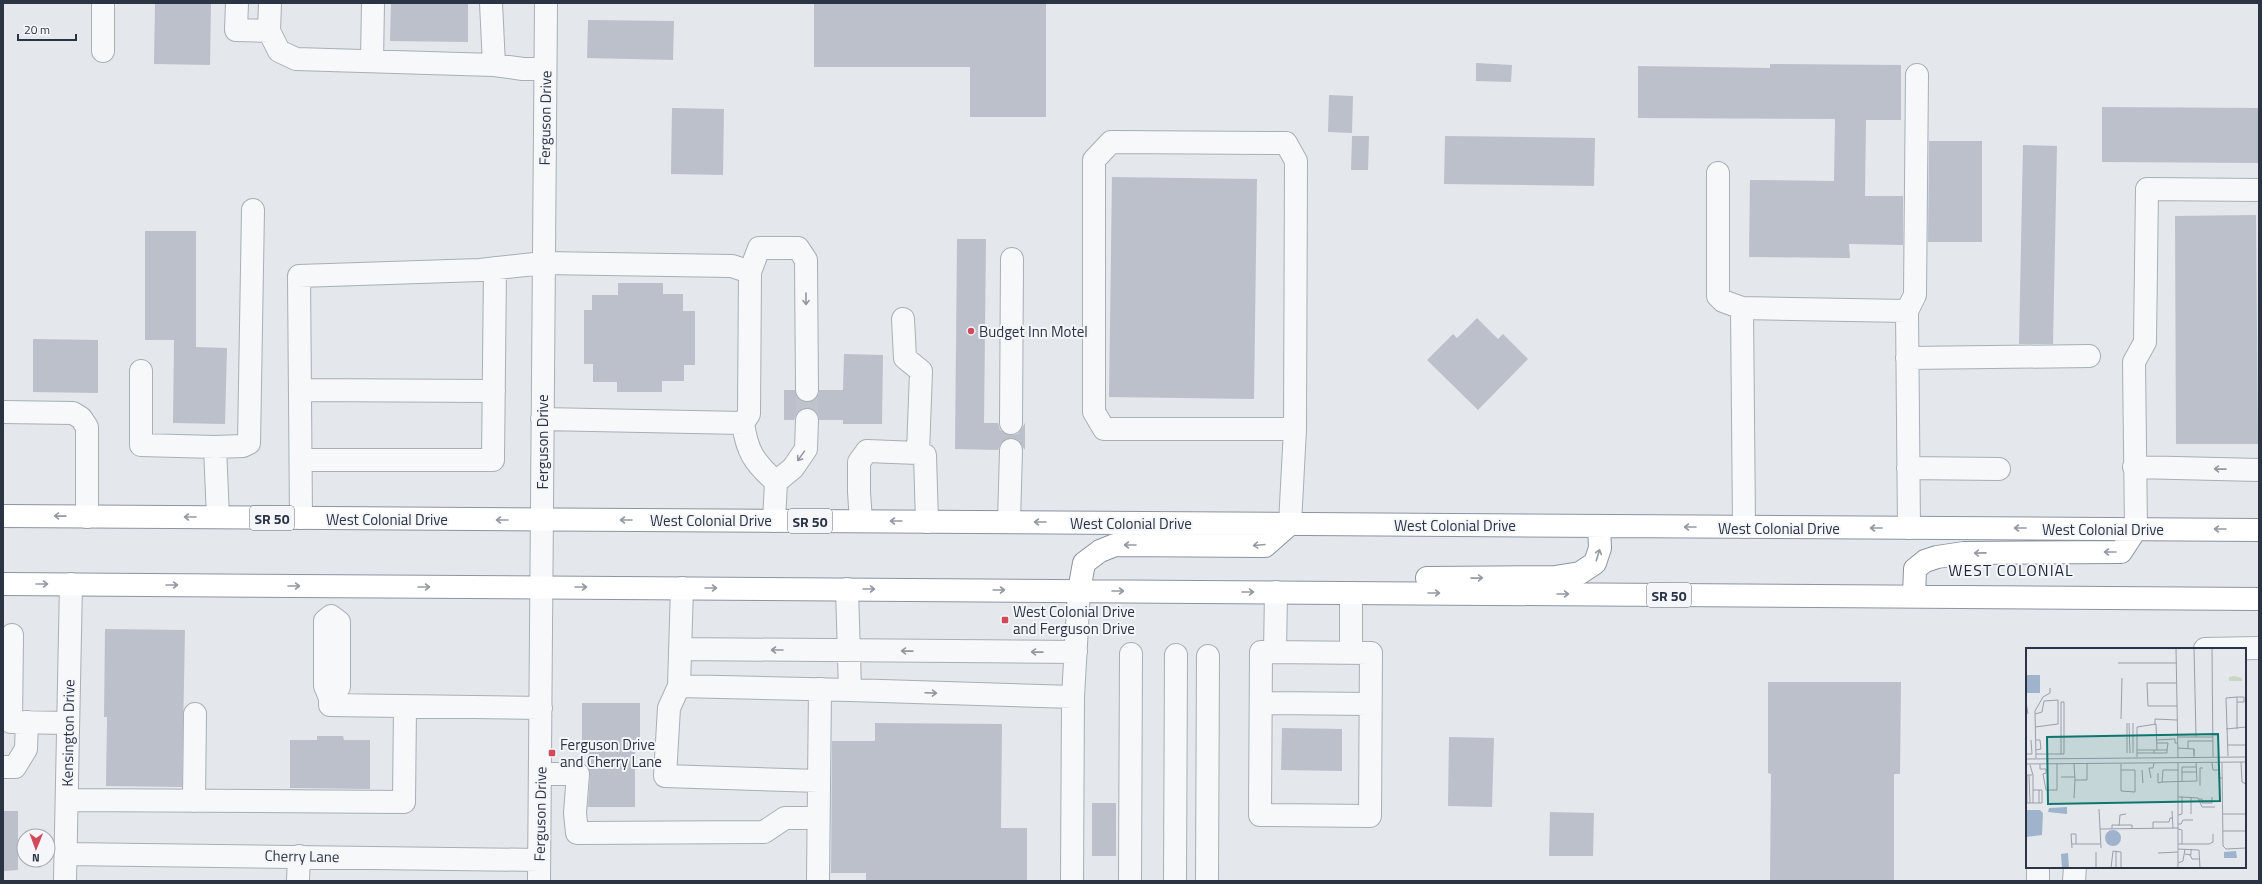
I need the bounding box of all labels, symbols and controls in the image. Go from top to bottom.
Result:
scale bar [18,16,76,42]
text: 20 m [24,20,50,39]
street label: Ferguson Drive [533,70,557,166]
one-way arrow [802,292,810,305]
place label: Budget Inn Motel [979,320,1088,343]
marker: Budget Inn Motel [966,326,976,336]
street label: Ferguson Drive [531,394,554,490]
one-way arrow [797,450,805,461]
one-way arrow [2214,466,2227,473]
road number: SR 50 [250,506,294,530]
street label: West Colonial Drive [326,508,448,531]
street label: West Colonial Drive [650,509,772,532]
road number: SR 50 [788,509,832,533]
street label: West Colonial Drive [1070,512,1192,535]
one-way arrow [54,513,67,520]
one-way arrow [184,513,197,521]
street label: West Colonial Drive [1394,514,1516,537]
one-way arrow [496,516,509,524]
one-way arrow [620,516,633,524]
one-way arrow [890,517,903,525]
street label: West Colonial Drive [1718,517,1840,540]
one-way arrow [1034,518,1047,526]
street label: West Colonial Drive [2042,518,2164,541]
one-way arrow [1684,523,1697,531]
one-way arrow [1870,524,1883,532]
one-way arrow [2014,524,2027,532]
one-way arrow [2214,526,2227,533]
one-way arrow [1124,541,1137,549]
one-way arrow [1253,542,1266,549]
one-way arrow [2104,548,2117,556]
one-way arrow [1595,549,1602,562]
one-way arrow [1974,549,1987,557]
district label: WEST COLONIAL [1948,558,2074,582]
one-way arrow [1470,574,1483,582]
one-way arrow [35,580,48,588]
one-way arrow [165,581,178,589]
one-way arrow [287,582,300,590]
one-way arrow [417,583,430,591]
one-way arrow [574,583,587,591]
road number: SR 50 [1647,583,1691,607]
one-way arrow [704,584,717,592]
one-way arrow [862,586,875,593]
one-way arrow [992,586,1005,594]
one-way arrow [1111,587,1124,595]
one-way arrow [1241,588,1254,596]
one-way arrow [1427,589,1440,597]
one-way arrow [1556,590,1569,598]
place label: West Colonial Drive and Ferguson Drive [1013,600,1135,640]
marker: West Colonial Drive and Ferguson Drive [1000,615,1010,625]
one-way arrow [771,646,784,654]
one-way arrow [901,647,914,655]
one-way arrow [1031,648,1044,656]
inset map [2026,648,2246,868]
street label: Kensington Drive [56,679,80,787]
one-way arrow [924,689,937,696]
place label: Ferguson Drive and Cherry Lane [560,733,662,773]
marker: Ferguson Drive and Cherry Lane [547,748,557,758]
street label: Ferguson Drive [528,766,552,862]
north arrow [16,828,56,868]
street label: Cherry Lane [264,844,340,868]
text: N [32,850,40,866]

